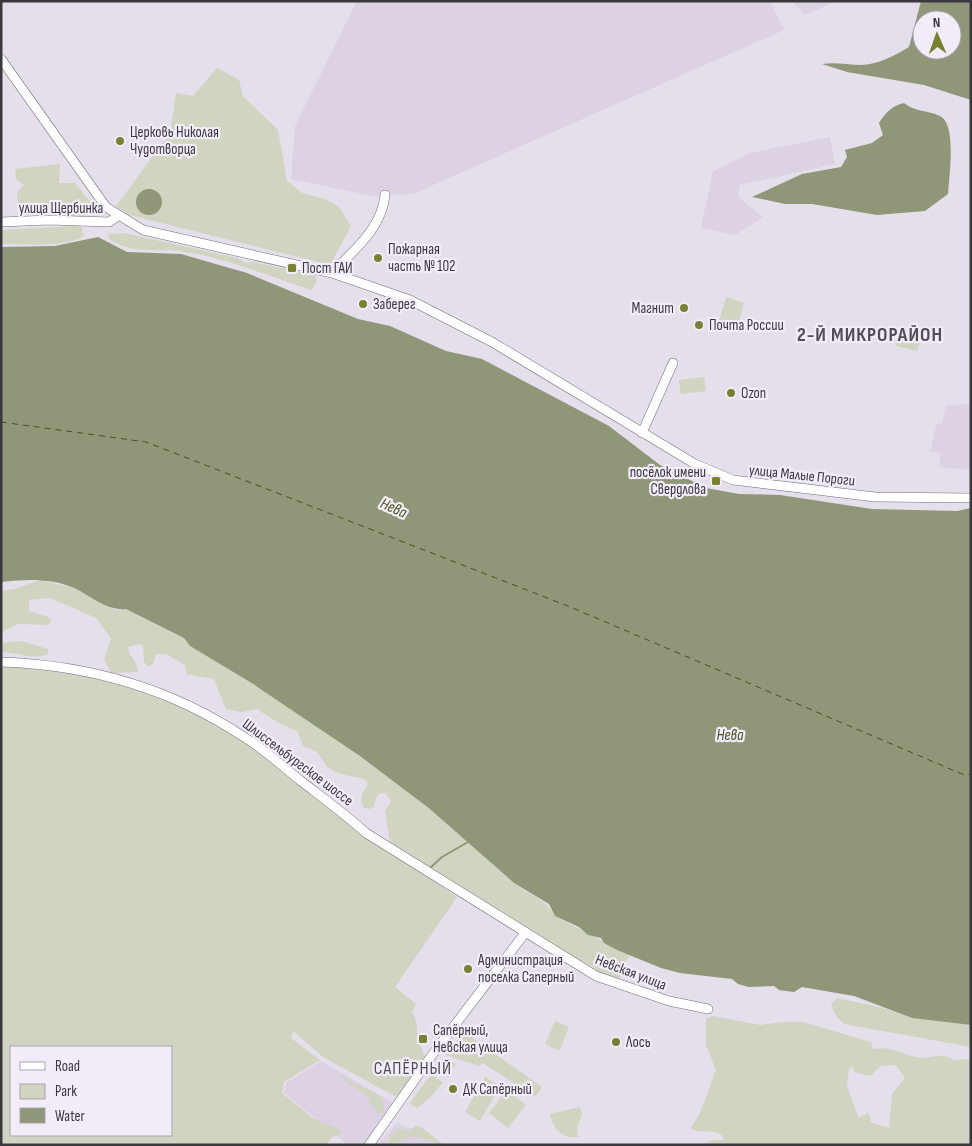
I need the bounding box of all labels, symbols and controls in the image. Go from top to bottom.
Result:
north arrow [912,10,962,60]
text: N [933,14,941,31]
place label: Церковь Николая Чудотворца [130,123,219,159]
marker: Церковь Николая Чудотворца [114,135,126,147]
street label: улица Щербинка [19,199,103,218]
place label: Пожарная часть № 102 [388,240,455,276]
marker: Пожарная часть № 102 [372,252,384,264]
place label: Пост ГАИ [302,259,353,278]
marker: Пост ГАИ [286,262,298,274]
place label: Заберег [373,295,415,314]
marker: Заберег [357,298,369,310]
place label: Магнит [632,299,674,318]
marker: Магнит [678,302,690,314]
place label: Почта России [709,316,784,335]
marker: Почта России [693,319,705,331]
district label: 2-Й МИКРОРАЙОН [797,323,943,347]
place label: Ozon [741,384,766,403]
marker: Ozon [725,387,737,399]
street label: улица Малые Пороги [748,460,856,491]
place label: посёлок имени Свердлова [630,463,706,499]
marker: посёлок имени Свердлова [710,475,722,487]
water label: Нева [377,494,410,523]
street label: Шлиссельбургское шоссе [238,714,357,810]
water label: Нева [716,726,744,745]
street label: Невская улица [593,950,669,995]
place label: Администрация поселка Саперный [477,951,574,987]
marker: Администрация поселка Саперный [462,963,474,975]
place label: Сапёрный, Невская улица [433,1021,508,1057]
marker: Сапёрный, Невская улица [417,1033,429,1045]
place label: Лось [625,1033,651,1052]
marker: Лось [610,1036,622,1048]
legend [10,1046,172,1136]
text: Road [55,1057,80,1076]
district label: САПЁРНЫЙ [374,1058,452,1079]
place label: ДК Сапёрный [463,1080,532,1099]
text: Park [55,1082,77,1101]
marker: ДК Сапёрный [447,1083,459,1095]
text: Water [55,1107,86,1126]

